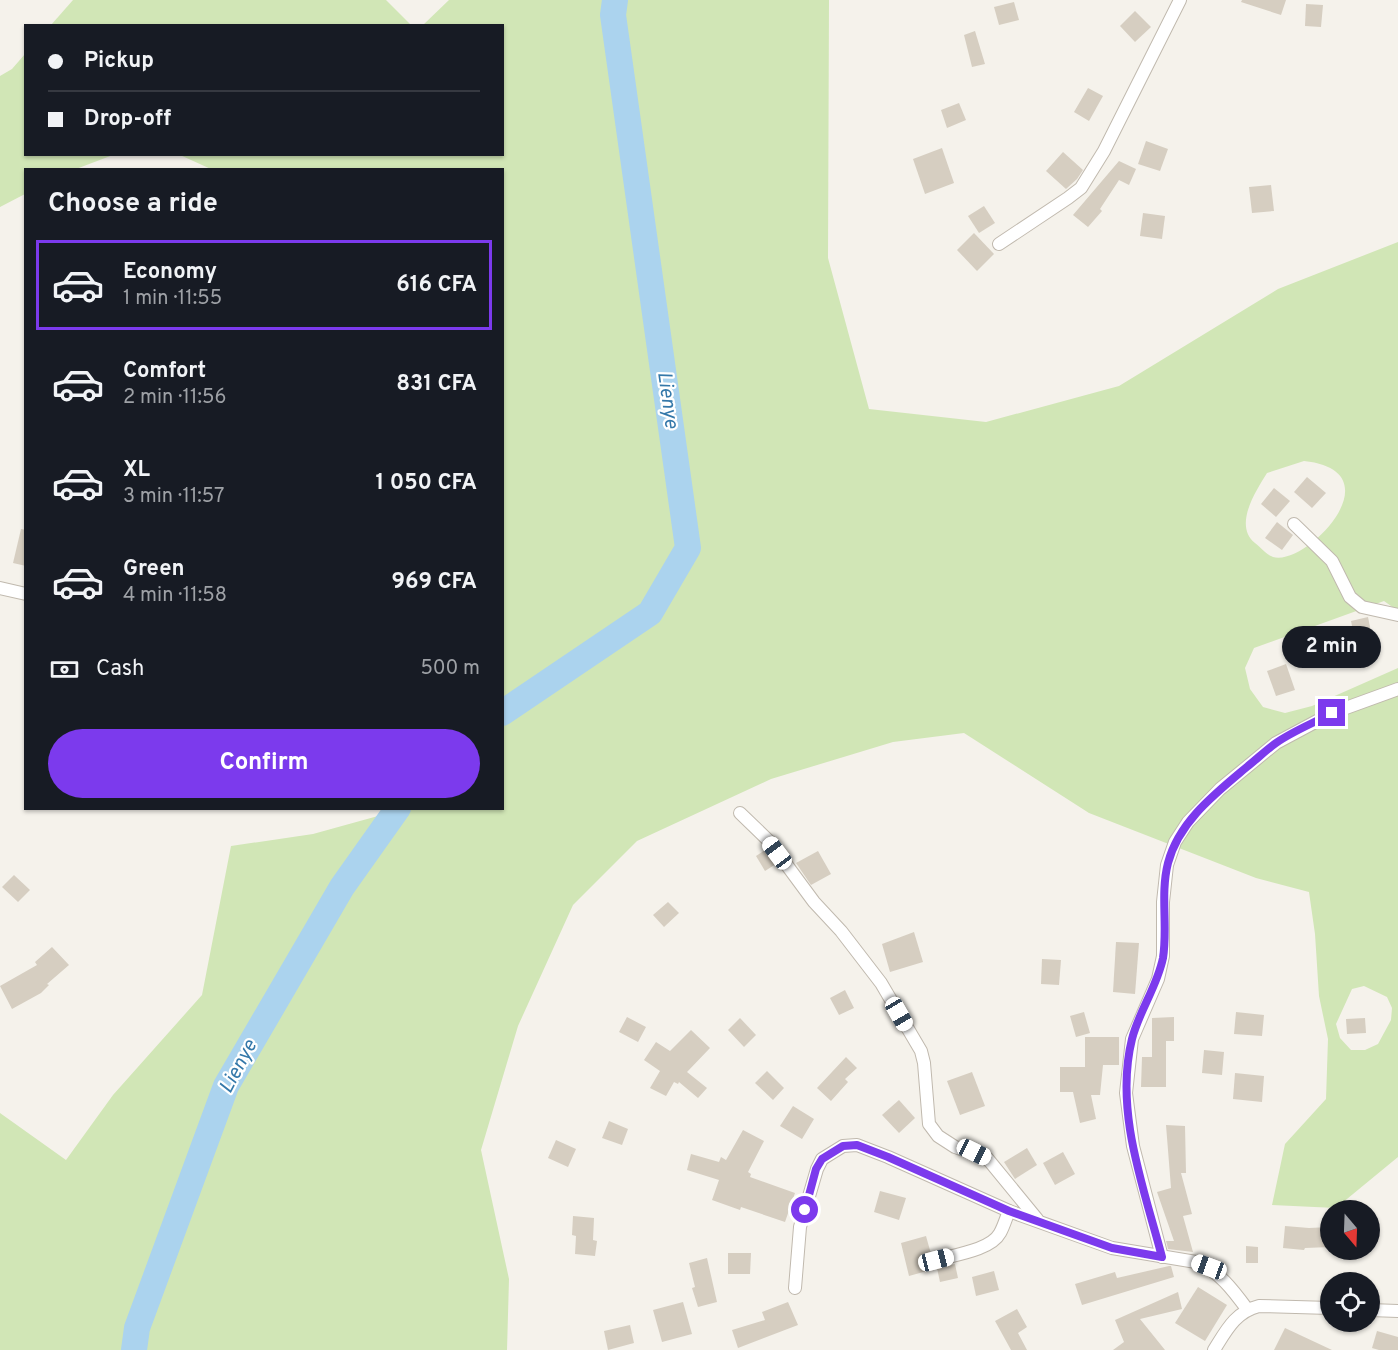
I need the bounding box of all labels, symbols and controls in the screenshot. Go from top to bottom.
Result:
text: Pickup [84,48,154,75]
text: Drop-off [84,106,171,133]
text: Choose a ride [48,187,218,221]
icon: car [51,258,105,312]
text: Economy [123,259,217,286]
text: 616 CFA [396,272,477,299]
text: 1 min · 11:55 [123,286,222,312]
icon: car [51,357,105,411]
text: Comfort [123,358,206,385]
water label: Lienye [650,370,684,431]
text: 831 CFA [396,371,477,398]
text: 2 min · 11:56 [123,385,226,411]
icon: car [51,456,105,510]
text: XL [123,457,150,484]
text: 1 050 CFA [375,470,477,497]
text: 3 min · 11:57 [123,484,225,510]
icon: car [51,555,105,609]
text: Green [123,556,185,583]
text: 969 CFA [391,569,477,596]
text: 4 min · 11:58 [123,583,227,609]
callout: 2 min [1282,626,1382,668]
text: 2 min [1305,634,1358,660]
icon: cash [48,653,81,686]
text: Cash [96,656,145,683]
text: 500 m [420,656,480,682]
route end [1318,699,1345,726]
button: Confirm [48,729,480,798]
car [759,833,795,873]
car [882,994,916,1034]
water label: Lienye [214,1035,264,1098]
car [954,1136,994,1168]
route start [791,1196,818,1223]
north arrow [1320,1200,1380,1260]
map controls [1320,1200,1380,1332]
car [916,1247,956,1273]
car [1189,1252,1229,1282]
button: locate [1320,1272,1380,1332]

